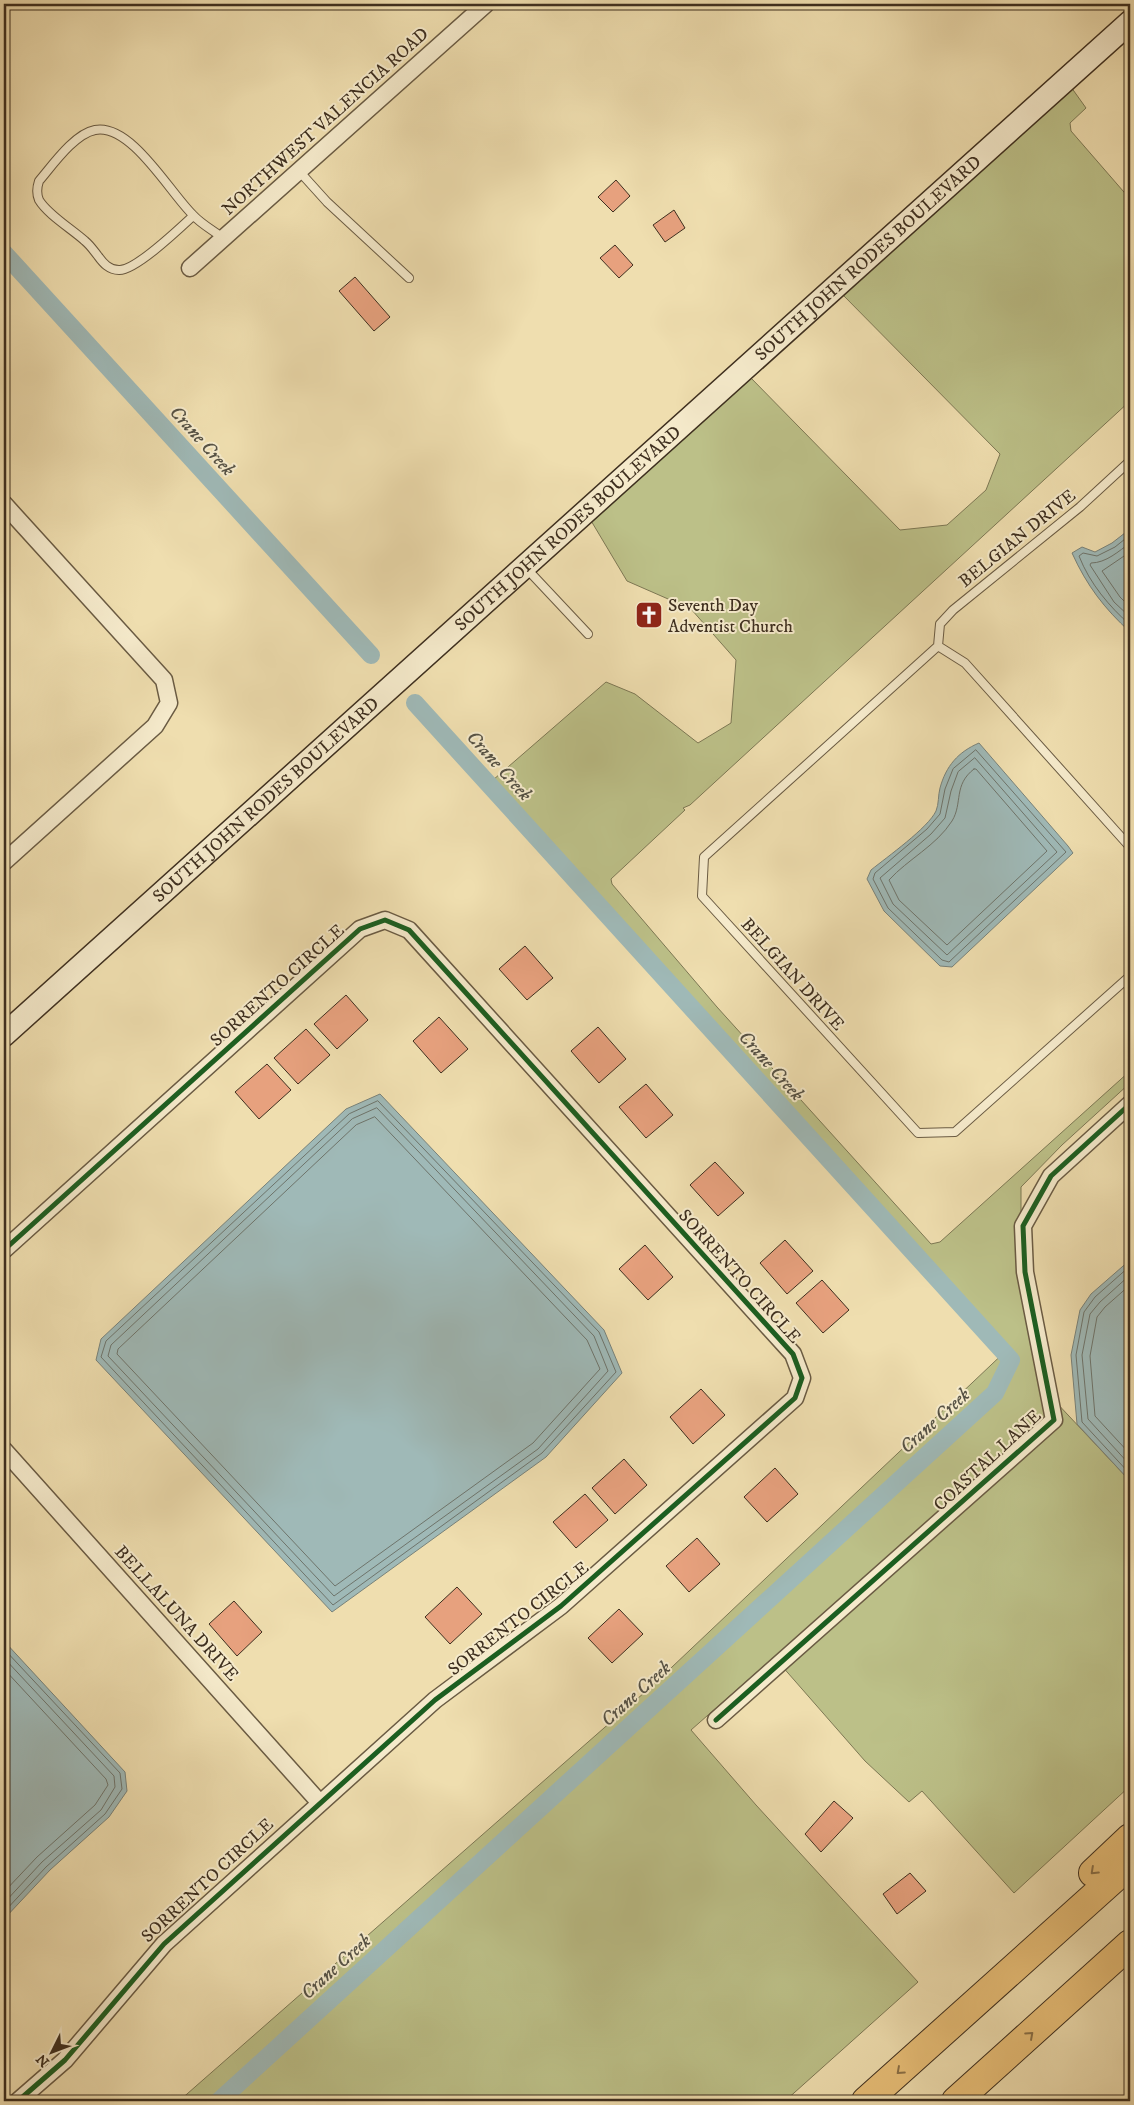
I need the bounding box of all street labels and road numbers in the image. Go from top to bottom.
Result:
street label: NORTHWEST VALENCIA ROAD [218,23,434,220]
street label: SOUTH JOHN RODES BOULEVARD [751,151,986,366]
street label: SOUTH JOHN RODES BOULEVARD [450,421,686,636]
street label: BELGIAN DRIVE [955,485,1081,593]
street label: SOUTH JOHN RODES BOULEVARD [149,693,384,908]
street label: BELGIAN DRIVE [736,914,849,1036]
street label: SORRENTO CIRCLE [206,920,349,1052]
street label: SORRENTO CIRCLE [673,1205,805,1348]
street label: COASTAL LANE [929,1405,1046,1516]
street label: BELLALUNA DRIVE [110,1541,243,1686]
street label: SORRENTO CIRCLE [444,1557,594,1681]
street label: SORRENTO CIRCLE [137,1814,278,1948]

